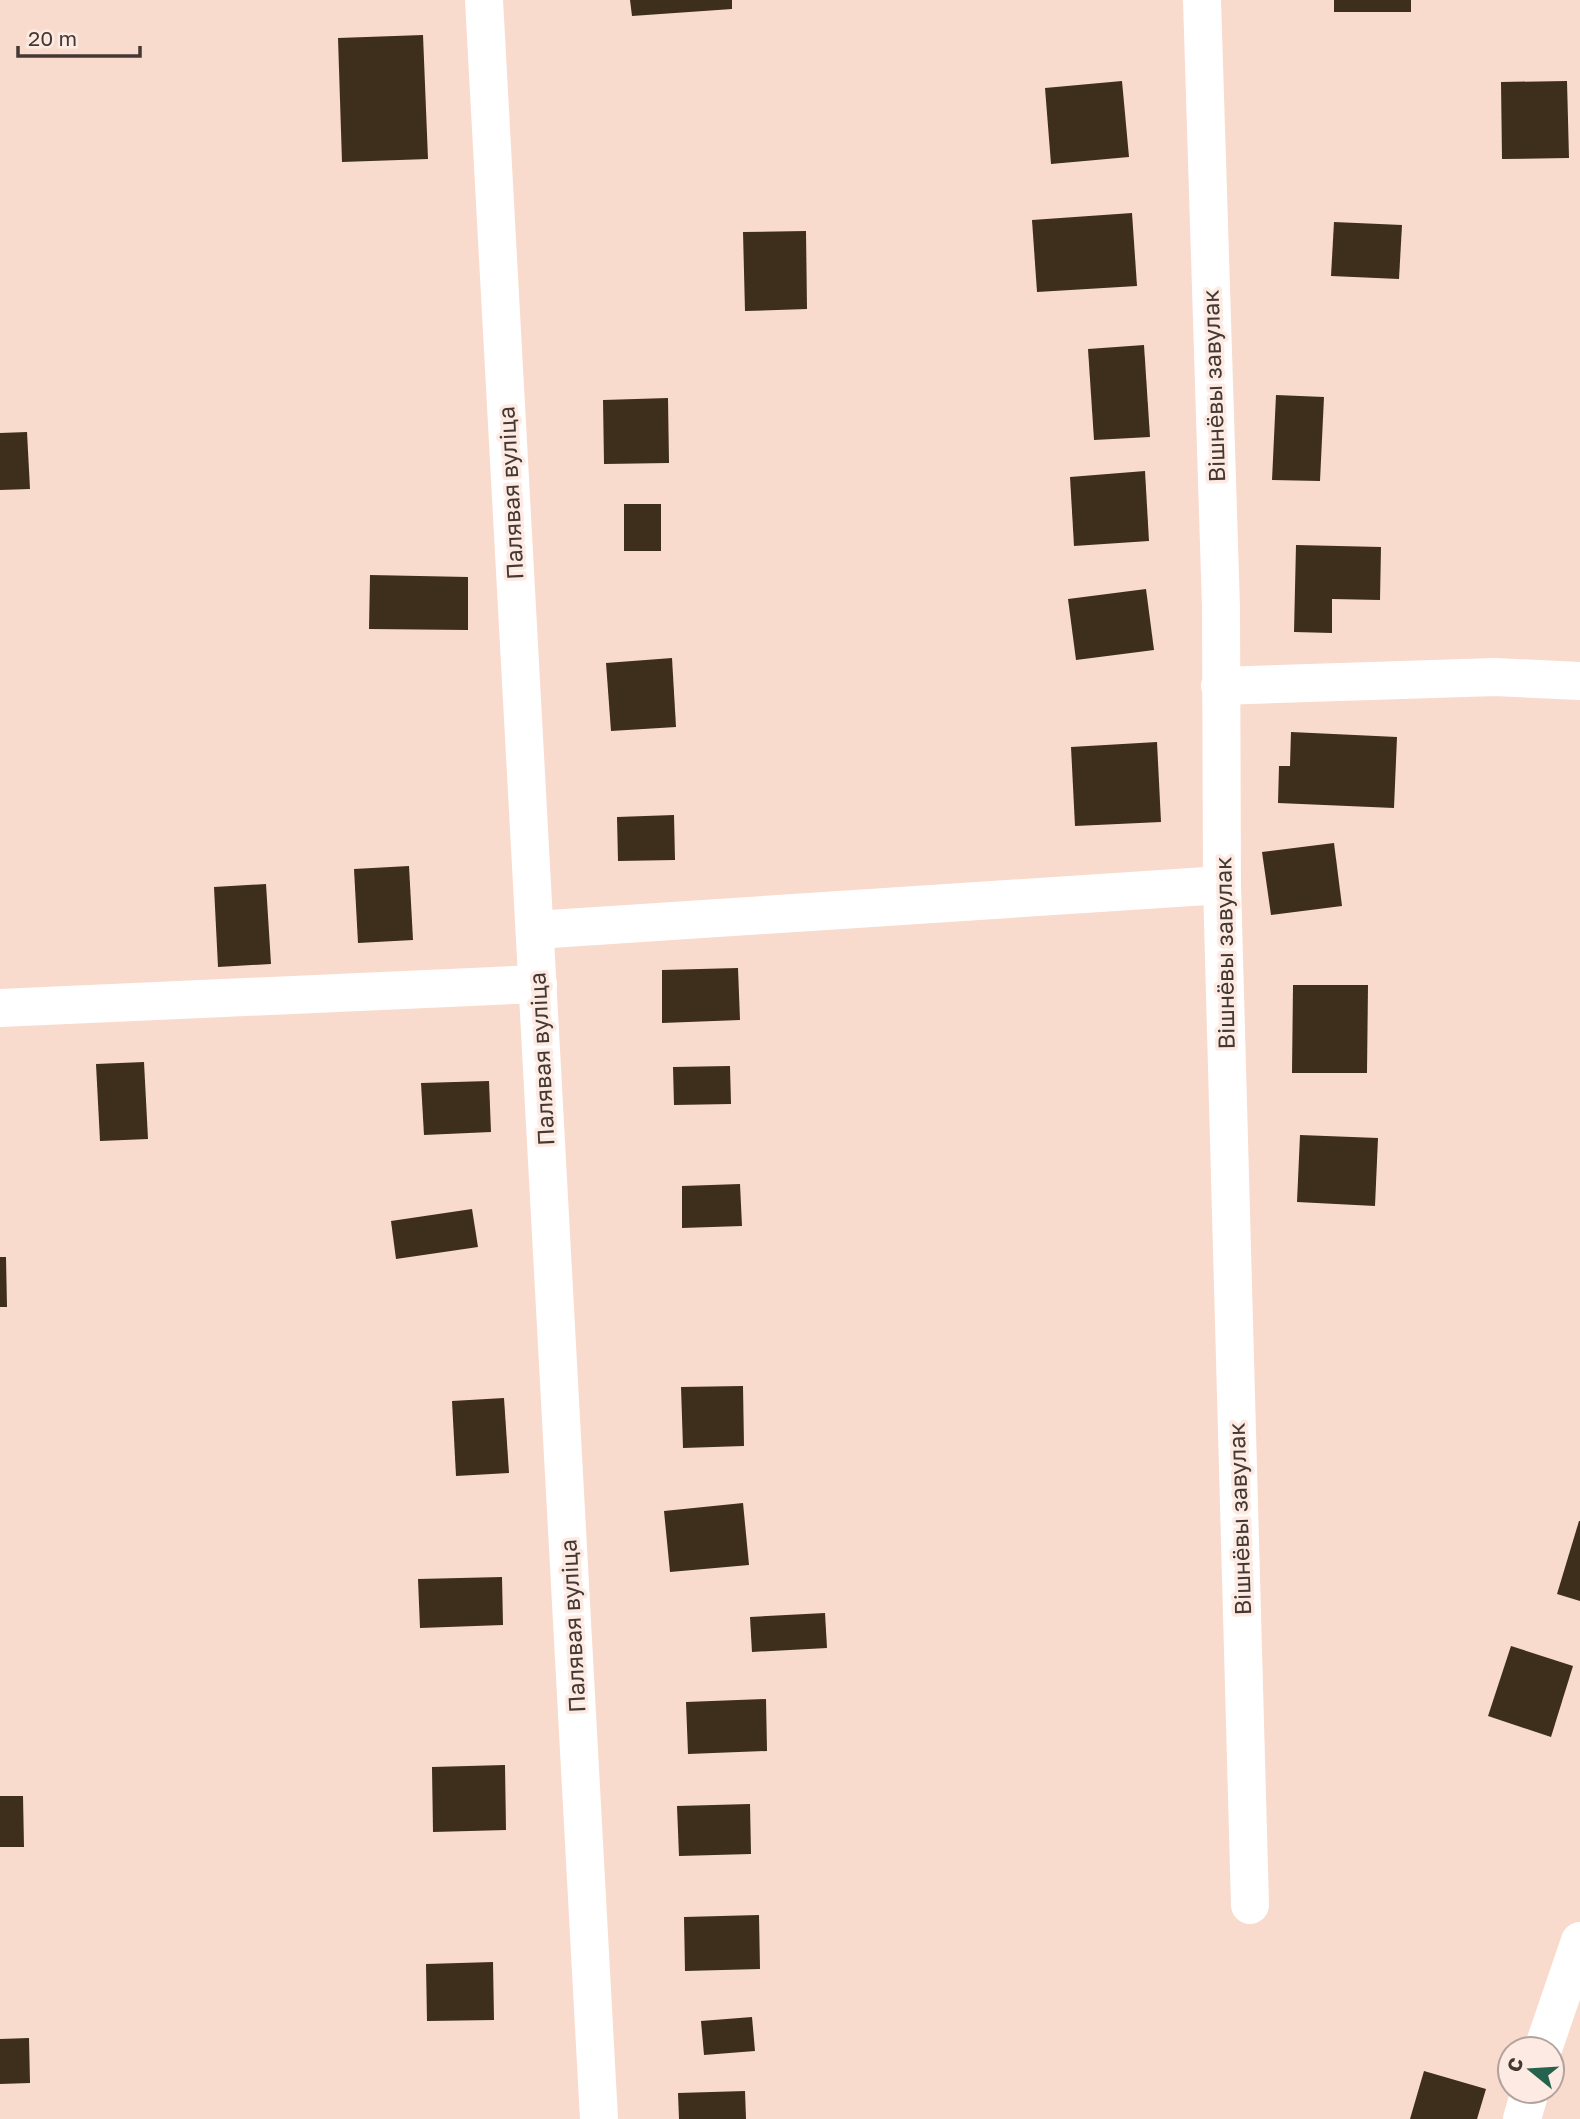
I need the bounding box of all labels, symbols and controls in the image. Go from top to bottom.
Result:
scale bar [18,14,140,58]
text: 20 m [28,25,77,51]
street label: Вішнёвы завулак [1196,289,1230,483]
street label: Палявая вуліца [491,406,529,581]
street label: Вішнёвы завулак [1208,856,1240,1050]
street label: Палявая вуліца [522,972,560,1147]
street label: Вішнёвы завулак [1222,1422,1256,1616]
street label: Палявая вуліца [553,1539,591,1714]
north arrow [1496,2035,1566,2105]
text: С [1501,2055,1527,2075]

